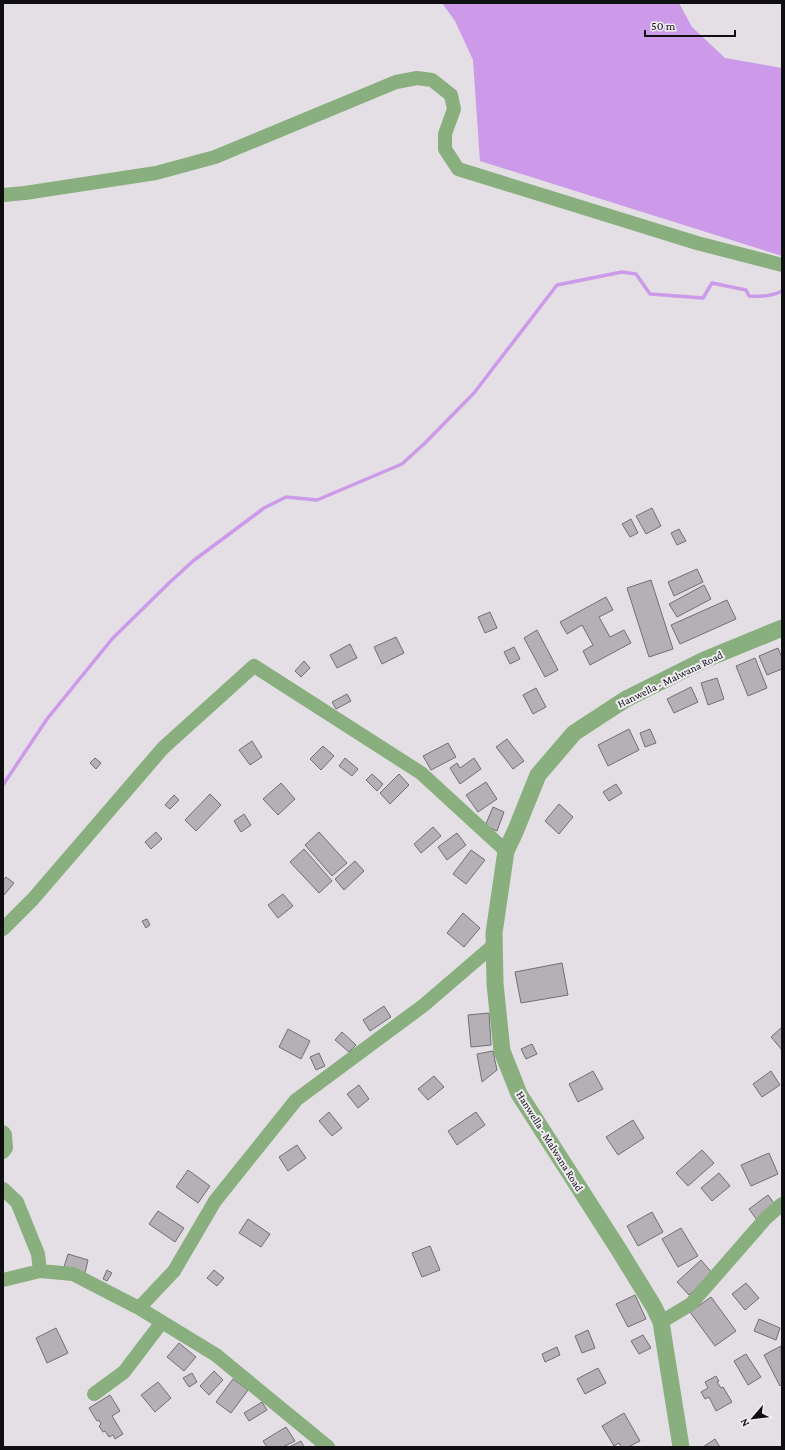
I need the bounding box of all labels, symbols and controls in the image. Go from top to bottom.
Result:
scale bar [645,12,735,38]
text: 50 m [651,19,676,33]
street label: Hanwella - Malwana Road [615,648,725,710]
street label: Hanwella - Malwana Road [514,1089,586,1193]
north arrow [733,1398,773,1438]
text: N [737,1416,751,1429]

